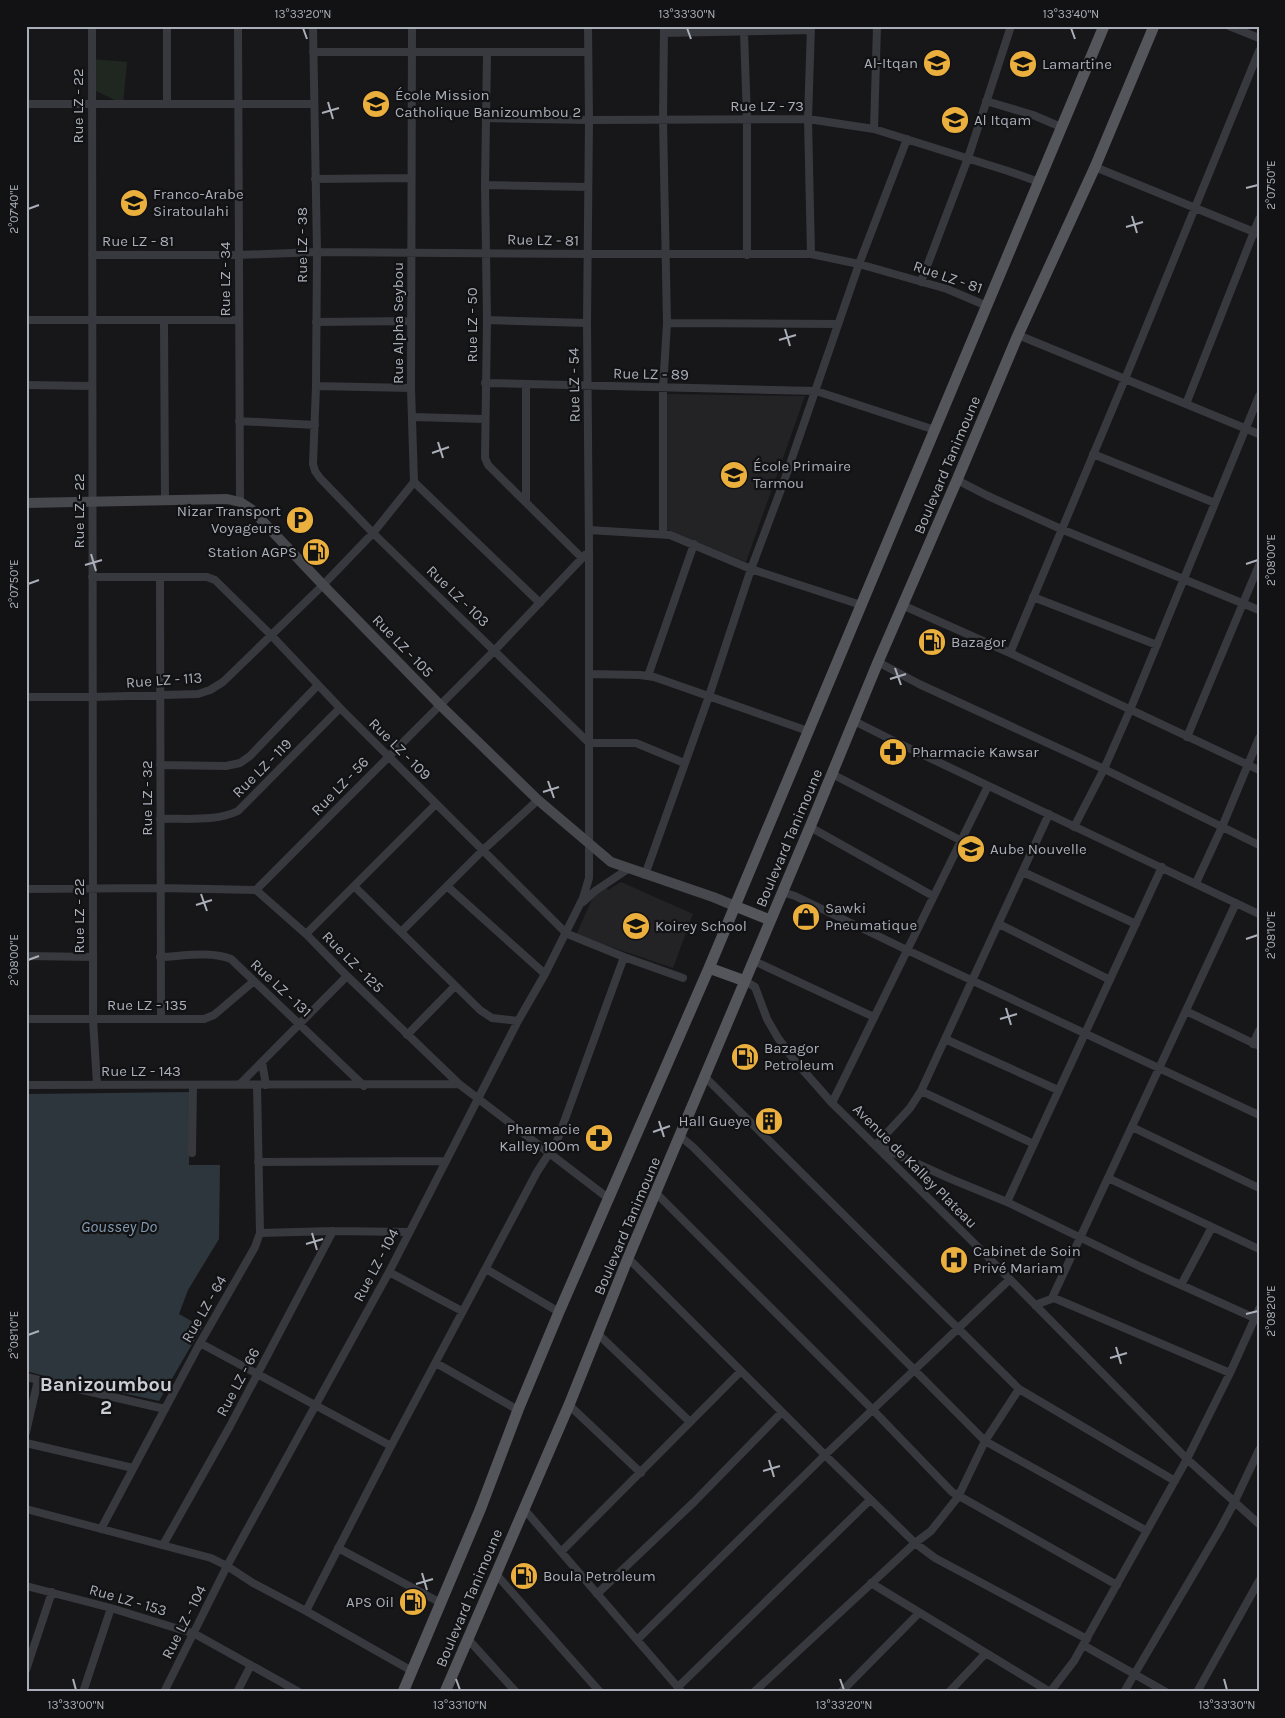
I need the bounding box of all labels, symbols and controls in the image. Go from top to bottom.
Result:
text: 13°33'20"N [275,7,331,21]
text: 13°33'30"N [658,7,716,21]
text: 13°33'40"N [1043,7,1099,21]
school or university icon: Al-Itqan [922,48,952,78]
school or university icon: Lamartine [1008,49,1038,79]
place label: Al-Itqan [864,54,918,72]
place label: Lamartine [1042,55,1112,73]
street label: Rue LZ - 22 [69,68,87,144]
place label: École Mission Catholique Banizoumbou 2 [395,86,581,121]
school or university icon: École Mission Catholique Banizoumbou 2 [361,89,391,119]
street label: Rue LZ - 73 [730,97,804,115]
school or university icon: Al Itqam [940,105,970,135]
place label: Al Itqam [974,111,1031,129]
text: 2°07'50"E [1264,160,1278,210]
text: 2°07'40"E [7,184,21,234]
place label: Franco-Arabe Siratoulahi [153,185,244,220]
school or university icon: Franco-Arabe Siratoulahi [119,188,149,218]
street label: Rue LZ - 38 [293,207,311,283]
street label: Rue LZ - 81 [507,230,579,250]
street label: Rue LZ - 81 [102,232,174,250]
street label: Rue LZ - 34 [216,241,234,317]
street label: Rue LZ - 81 [911,257,985,297]
street label: Rue Alpha Seybou [389,262,407,384]
street label: Rue LZ - 50 [463,287,481,363]
street label: Rue LZ - 54 [564,347,584,422]
street label: Rue LZ - 89 [613,364,689,384]
street label: Boulevard Tanimoune [910,393,984,537]
place label: École Primaire Tarmou [753,457,851,492]
school or university icon: École Primaire Tarmou [719,460,749,490]
street label: Rue LZ - 22 [70,473,88,549]
place label: Nizar Transport Voyageurs [177,502,281,537]
parking icon: Nizar Transport Voyageurs [285,505,315,535]
text: 2°08'00"E [1264,534,1278,586]
fuel station icon: Station AGPS [301,537,331,567]
place label: Station AGPS [207,543,297,561]
text: 2°07'50"E [7,559,21,609]
street label: Rue LZ - 103 [423,562,493,630]
street label: Rue LZ - 105 [369,611,437,681]
fuel station icon: Bazagor [917,627,947,657]
place label: Bazagor [951,633,1007,651]
street label: Rue LZ - 113 [125,668,203,692]
street label: Rue LZ - 109 [365,714,435,784]
street label: Rue LZ - 119 [229,735,295,801]
pharmacy icon: Pharmacie Kawsar [878,737,908,767]
place label: Pharmacie Kawsar [912,743,1039,761]
street label: Rue LZ - 56 [308,753,372,819]
street label: Rue LZ - 32 [138,760,156,836]
street label: Boulevard Tanimoune [752,766,826,910]
school or university icon: Aube Nouvelle [956,834,986,864]
place label: Aube Nouvelle [990,840,1087,858]
street label: Rue LZ - 22 [70,878,88,954]
place label: Sawki Pneumatique [825,899,917,934]
shop icon: Sawki Pneumatique [791,902,821,932]
school or university icon: Koirey School [621,911,651,941]
text: 2°08'10"E [1264,911,1278,959]
place label: Koirey School [655,917,747,935]
street label: Rue LZ - 125 [318,927,388,997]
text: 2°08'00"E [7,934,21,986]
street label: Rue LZ - 131 [247,955,315,1021]
street label: Rue LZ - 135 [107,996,187,1014]
place label: Bazagor Petroleum [764,1039,834,1074]
fuel station icon: Bazagor Petroleum [730,1042,760,1072]
street label: Rue LZ - 143 [101,1062,181,1080]
street label: Avenue de Kalley Plateau [849,1100,981,1232]
building icon: Hall Gueye [754,1106,784,1136]
place label: Hall Gueye [679,1112,750,1130]
place label: Pharmacie Kalley 100m [499,1120,580,1155]
pharmacy icon: Pharmacie Kalley 100m [584,1123,614,1153]
street label: Boulevard Tanimoune [590,1154,664,1298]
water label: Goussey Do [81,1217,157,1236]
street label: Rue LZ - 104 [349,1225,403,1305]
place label: Cabinet de Soin Privé Mariam [973,1242,1081,1277]
hospital icon: Cabinet de Soin Privé Mariam [939,1245,969,1275]
street label: Rue LZ - 64 [178,1272,231,1346]
text: 2°08'20"E [1264,1285,1278,1337]
text: 2°08'10"E [7,1311,21,1359]
street label: Rue LZ - 66 [212,1345,264,1419]
district label: Banizoumbou 2 [40,1373,172,1419]
street label: Boulevard Tanimoune [432,1526,506,1670]
fuel station icon: Boula Petroleum [509,1561,539,1591]
place label: Boula Petroleum [543,1567,656,1585]
street label: Rue LZ - 153 [87,1580,169,1620]
street label: Rue LZ - 104 [158,1582,210,1662]
fuel station icon: APS Oil [398,1587,428,1617]
place label: APS Oil [346,1593,394,1611]
text: 13°33'00"N [47,1698,105,1712]
text: 13°33'10"N [433,1698,487,1712]
text: 13°33'20"N [816,1698,872,1712]
text: 13°33'30"N [1198,1698,1256,1712]

